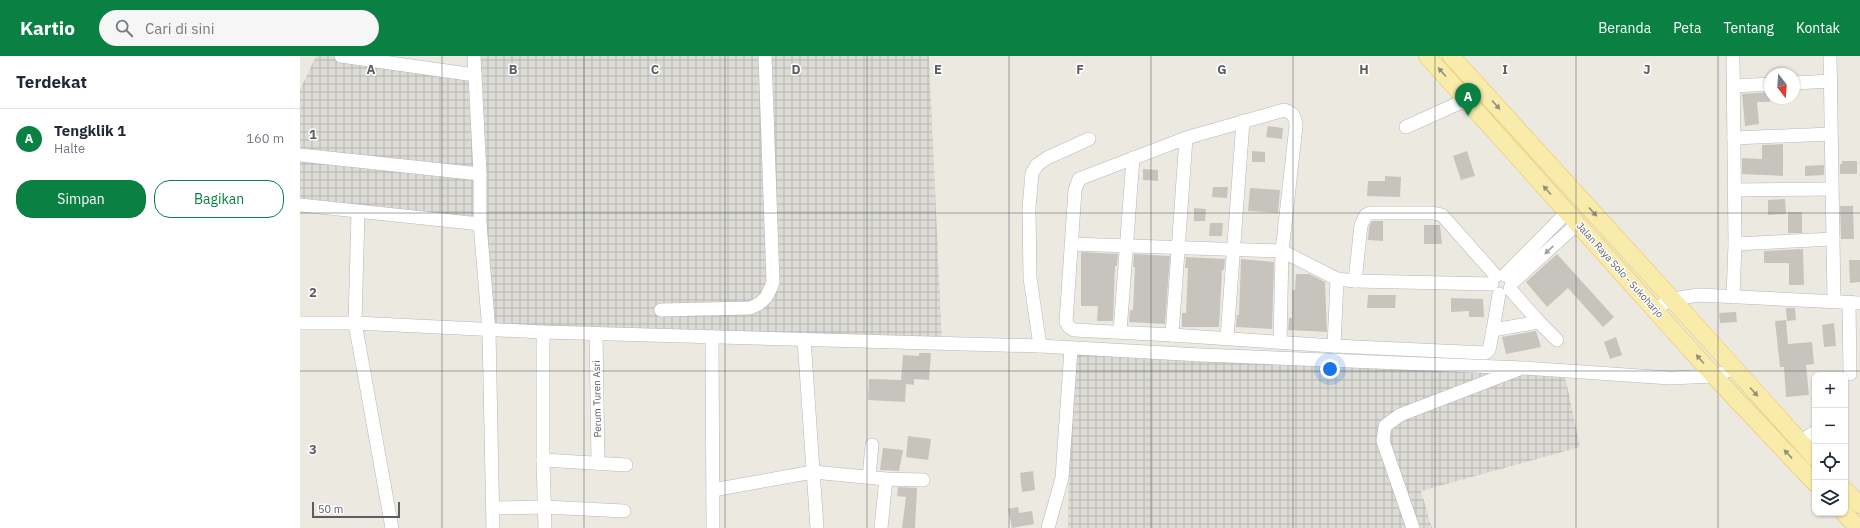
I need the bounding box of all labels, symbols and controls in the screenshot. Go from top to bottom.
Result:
search box [99,10,379,46]
text: Kartio [20,16,75,40]
icon: search [113,17,135,39]
text: Cari di sini [145,19,214,38]
text: Beranda [1598,19,1651,37]
text: Peta [1673,19,1701,37]
text: Tentang [1723,19,1774,37]
text: Kontak [1796,19,1840,37]
text: A [367,61,376,78]
text: B [509,61,518,78]
text: C [651,61,660,78]
text: D [791,61,801,78]
text: E [934,61,942,78]
text: F [1076,61,1084,78]
text: G [1217,61,1227,78]
text: H [1359,61,1369,78]
text: I [1502,61,1508,78]
text: J [1643,61,1651,78]
one-way arrow [1437,67,1446,77]
north arrow [1764,68,1800,104]
text: Terdekat [16,71,87,93]
pin: A [1455,83,1481,116]
one-way arrow [1491,100,1500,111]
text: Tengklik 1 [54,121,126,140]
text: 1 [309,126,317,143]
text: A [25,130,33,147]
text: 160 m [246,130,284,147]
text: Halte [54,140,85,157]
button: Simpan [16,180,146,218]
button: Bagikan [154,180,284,218]
one-way arrow [1543,185,1552,195]
one-way arrow [1588,207,1598,217]
street label: Jalan Raya Solo - Sukoharjo [1574,220,1667,321]
one-way arrow [1544,245,1554,254]
text: 2 [309,284,317,301]
one-way arrow [1695,354,1704,365]
your location [1320,359,1340,379]
street label: Perum Turen Asri [590,360,604,438]
map controls [1812,372,1848,516]
button: + [1812,372,1848,408]
one-way arrow [1750,387,1759,397]
button: − [1812,408,1848,444]
text: 3 [309,441,317,458]
button: locate [1812,444,1848,480]
one-way arrow [1783,449,1793,459]
button: layers [1812,480,1848,516]
scale bar [312,500,400,519]
text: 50 m [318,502,343,516]

